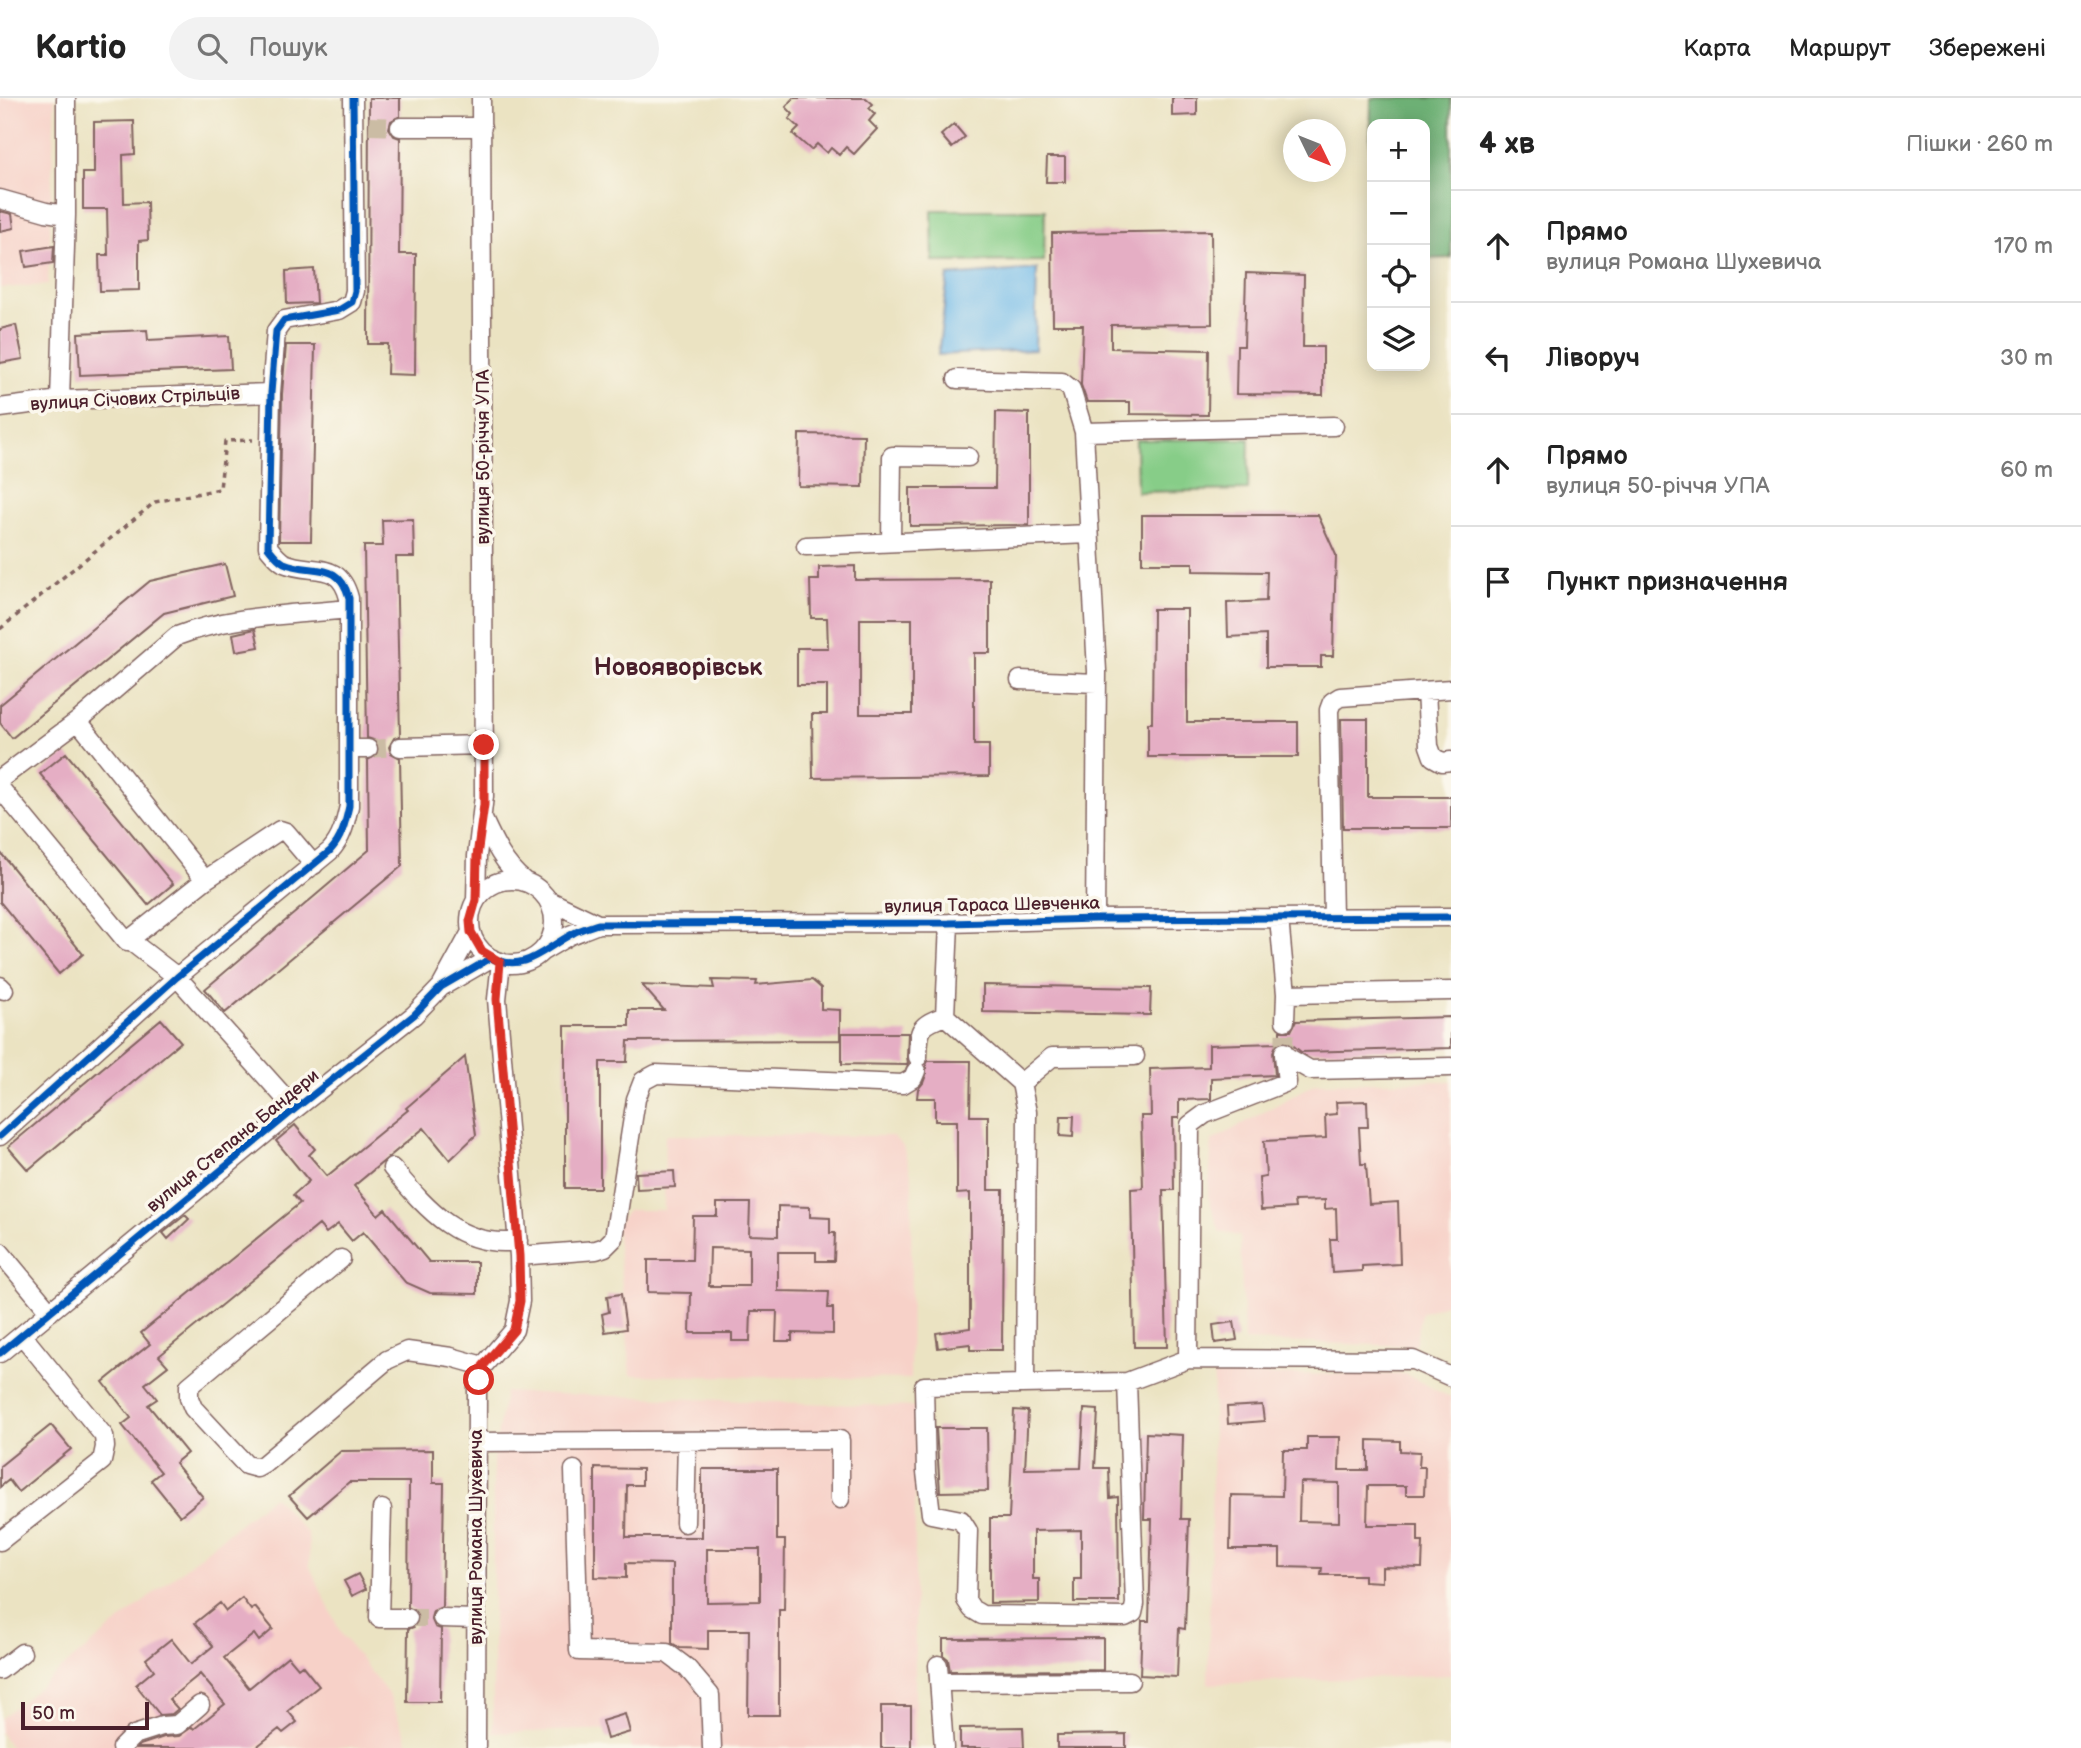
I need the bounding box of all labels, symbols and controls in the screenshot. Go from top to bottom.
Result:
search box [169,17,659,80]
text: Kartio [35,28,127,68]
icon: search [193,29,231,67]
text: Пошук [249,33,328,64]
text: Карта [1683,34,1751,63]
text: Маршрут [1789,34,1891,63]
text: Збережені [1929,34,2046,63]
north arrow [1283,119,1346,182]
map controls [1367,119,1430,371]
button: + [1367,119,1430,182]
text: 4 хв [1479,126,1535,162]
text: Пішки · 260 m [1906,130,2053,158]
button: − [1367,182,1430,245]
text: Прямо [1546,217,1628,248]
icon: ahead [1479,227,1517,265]
text: 170 m [1994,232,2053,260]
button: locate [1367,245,1430,308]
text: вулиця Романа Шухевича [1546,248,1822,276]
button: layers [1367,308,1430,371]
icon: left [1479,339,1517,377]
text: Ліворуч [1546,343,1640,374]
text: 30 m [2000,344,2053,372]
street label: вулиця 50-річчя УПА [473,369,494,545]
street label: вулиця Січових Стрільців [30,383,241,415]
text: Прямо [1546,441,1628,472]
icon: ahead [1479,451,1517,489]
text: 60 m [2000,456,2053,484]
text: вулиця 50-річчя УПА [1546,472,1770,500]
icon: arrive [1479,563,1517,601]
text: Пункт призначення [1546,567,1788,598]
district label: Новояворівськ [594,653,763,682]
route end [468,729,499,760]
street label: вулиця Тараса Шевченка [884,893,1100,917]
street label: вулиця Степана Бандери [143,1065,323,1217]
route start [463,1364,494,1395]
street label: вулиця Романа Шухевича [466,1429,487,1645]
scale bar [21,1699,149,1731]
text: 50 m [32,1702,75,1725]

